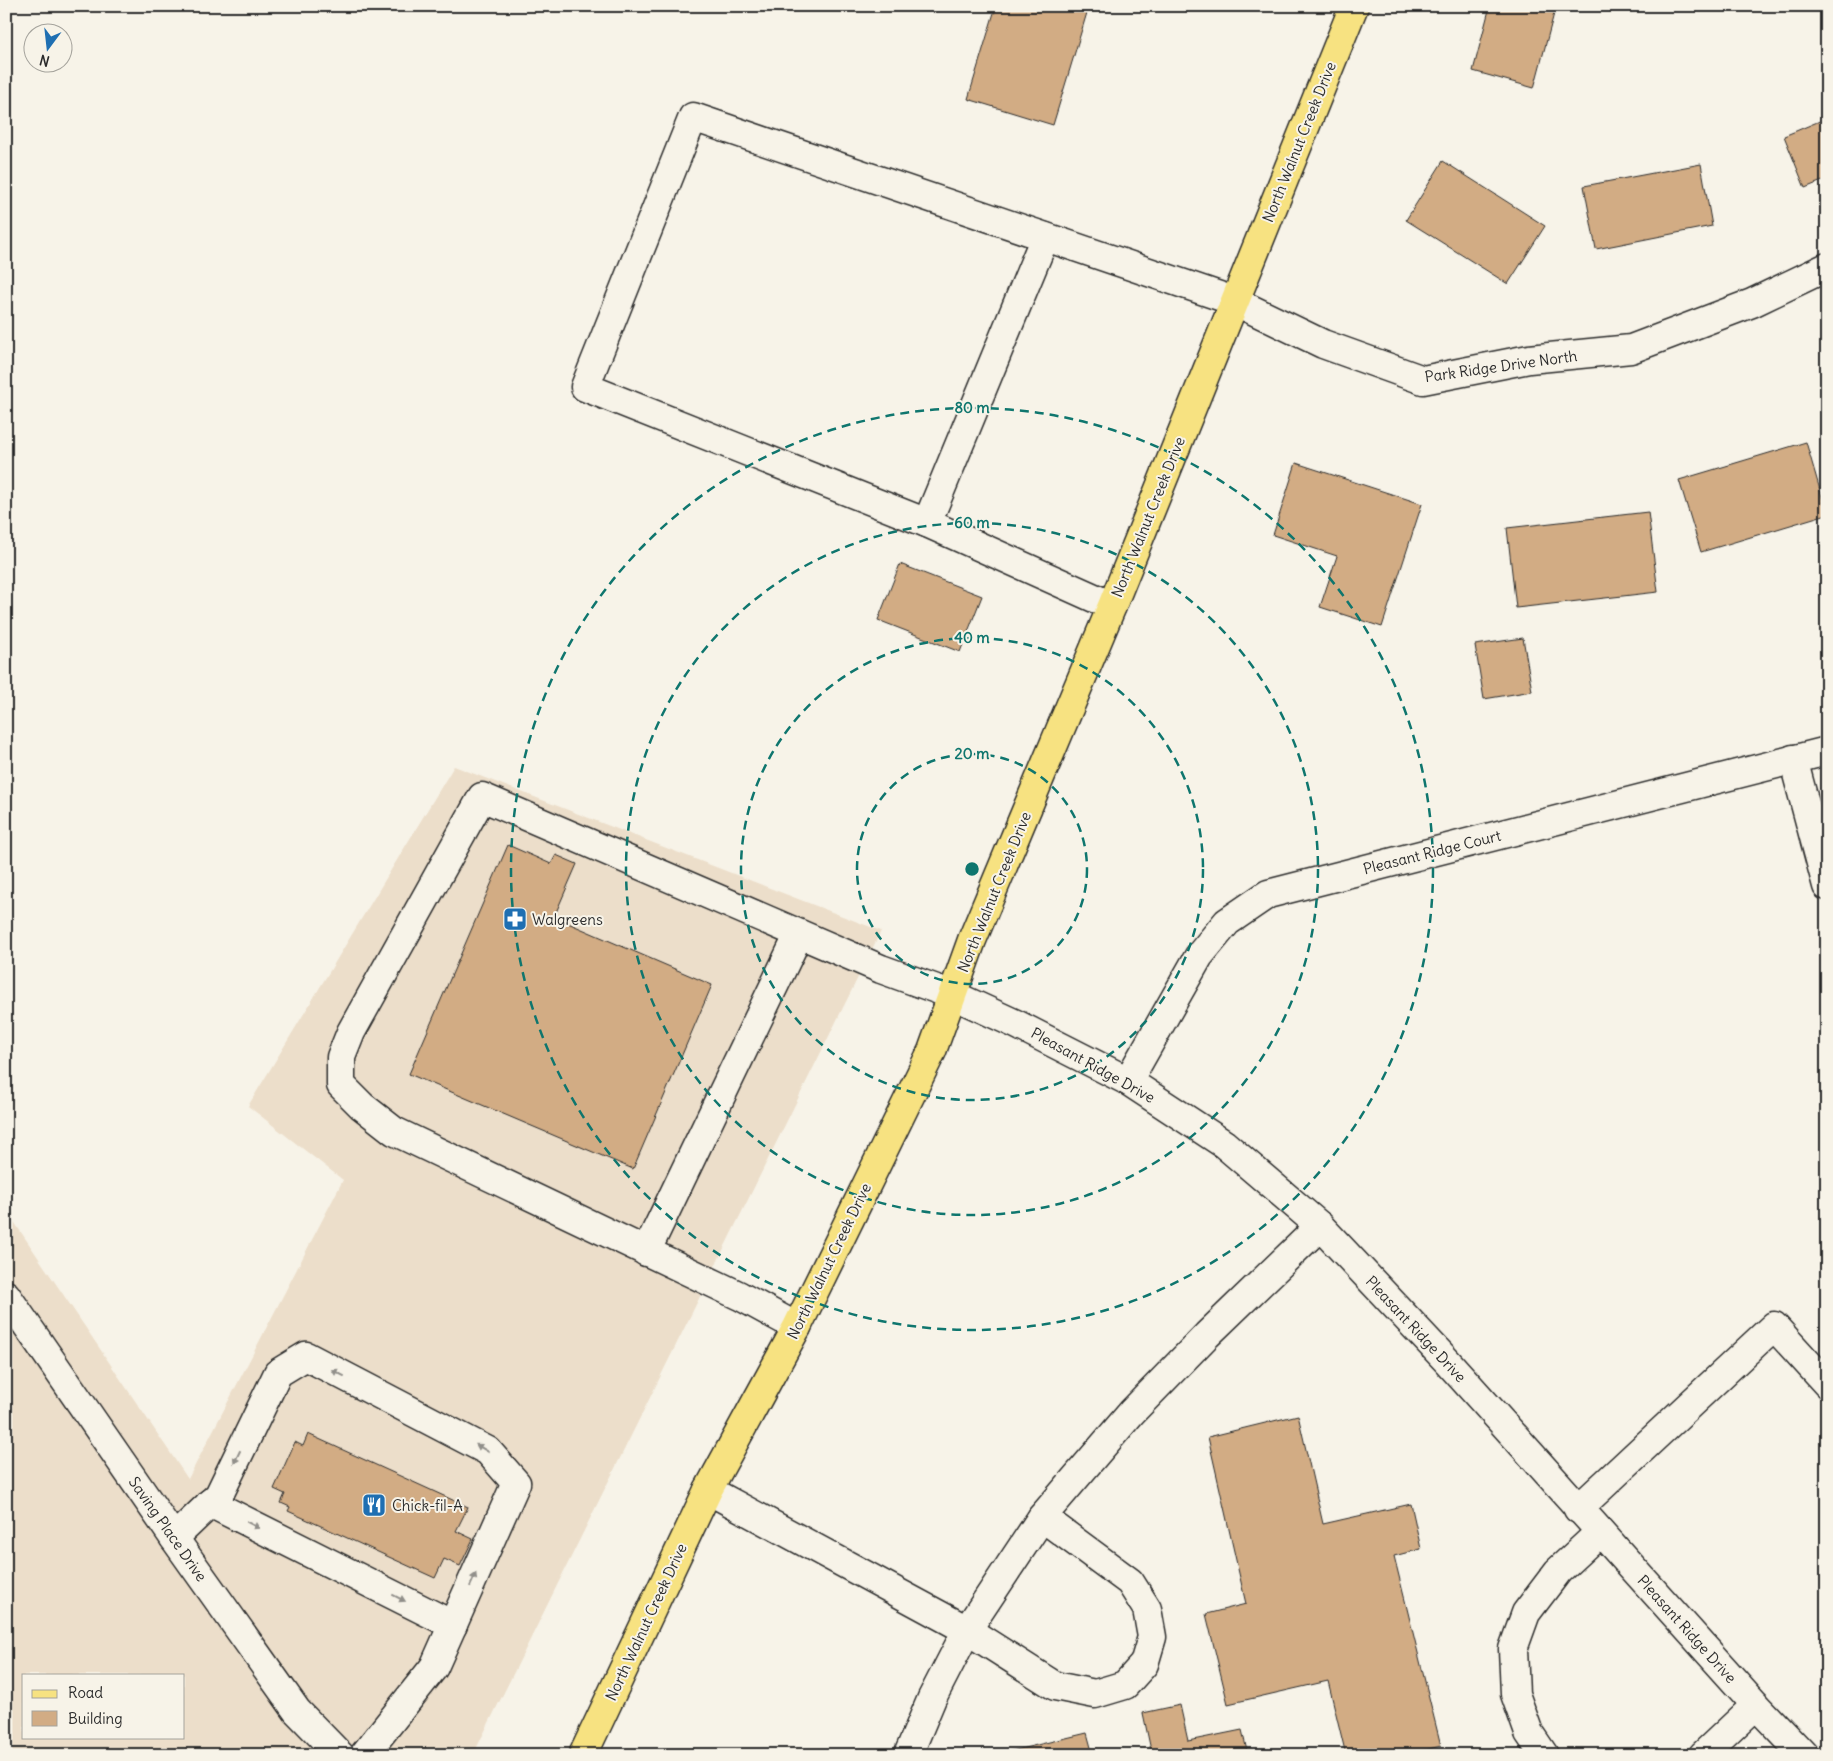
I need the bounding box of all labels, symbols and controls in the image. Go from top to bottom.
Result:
north arrow [22,22,72,72]
text: N [38,51,52,71]
street label: North Walnut Creek Drive [1258,59,1340,225]
street label: Park Ridge Drive North [1424,346,1579,386]
text: 80 m [954,398,990,417]
street label: North Walnut Creek Drive [1107,434,1189,600]
text: 60 m [954,513,990,532]
text: 40 m [954,628,990,647]
text: 20 m [955,744,989,763]
street label: North Walnut Creek Drive [953,809,1035,975]
street label: Pleasant Ridge Court [1361,826,1503,878]
centre of rings [963,860,981,878]
pharmacy icon: Walgreens [502,906,528,932]
place label: Walgreens [532,910,603,929]
street label: Pleasant Ridge Drive [1028,1023,1158,1107]
street label: North Walnut Creek Drive [783,1180,875,1342]
street label: Pleasant Ridge Drive [1362,1272,1470,1386]
one-way arrow [331,1369,345,1377]
one-way arrow [476,1444,489,1453]
one-way arrow [233,1450,241,1464]
street label: Saving Place Drive [125,1473,211,1585]
restaurant icon: Chick-fil-A [361,1492,387,1518]
place label: Chick-fil-A [392,1496,463,1515]
one-way arrow [246,1521,260,1529]
street label: North Walnut Creek Drive [601,1540,691,1704]
street label: Pleasant Ridge Drive [1633,1571,1741,1687]
one-way arrow [469,1573,477,1587]
one-way arrow [392,1594,406,1602]
legend [22,1674,185,1738]
text: Road [68,1683,103,1702]
text: Building [68,1709,123,1728]

